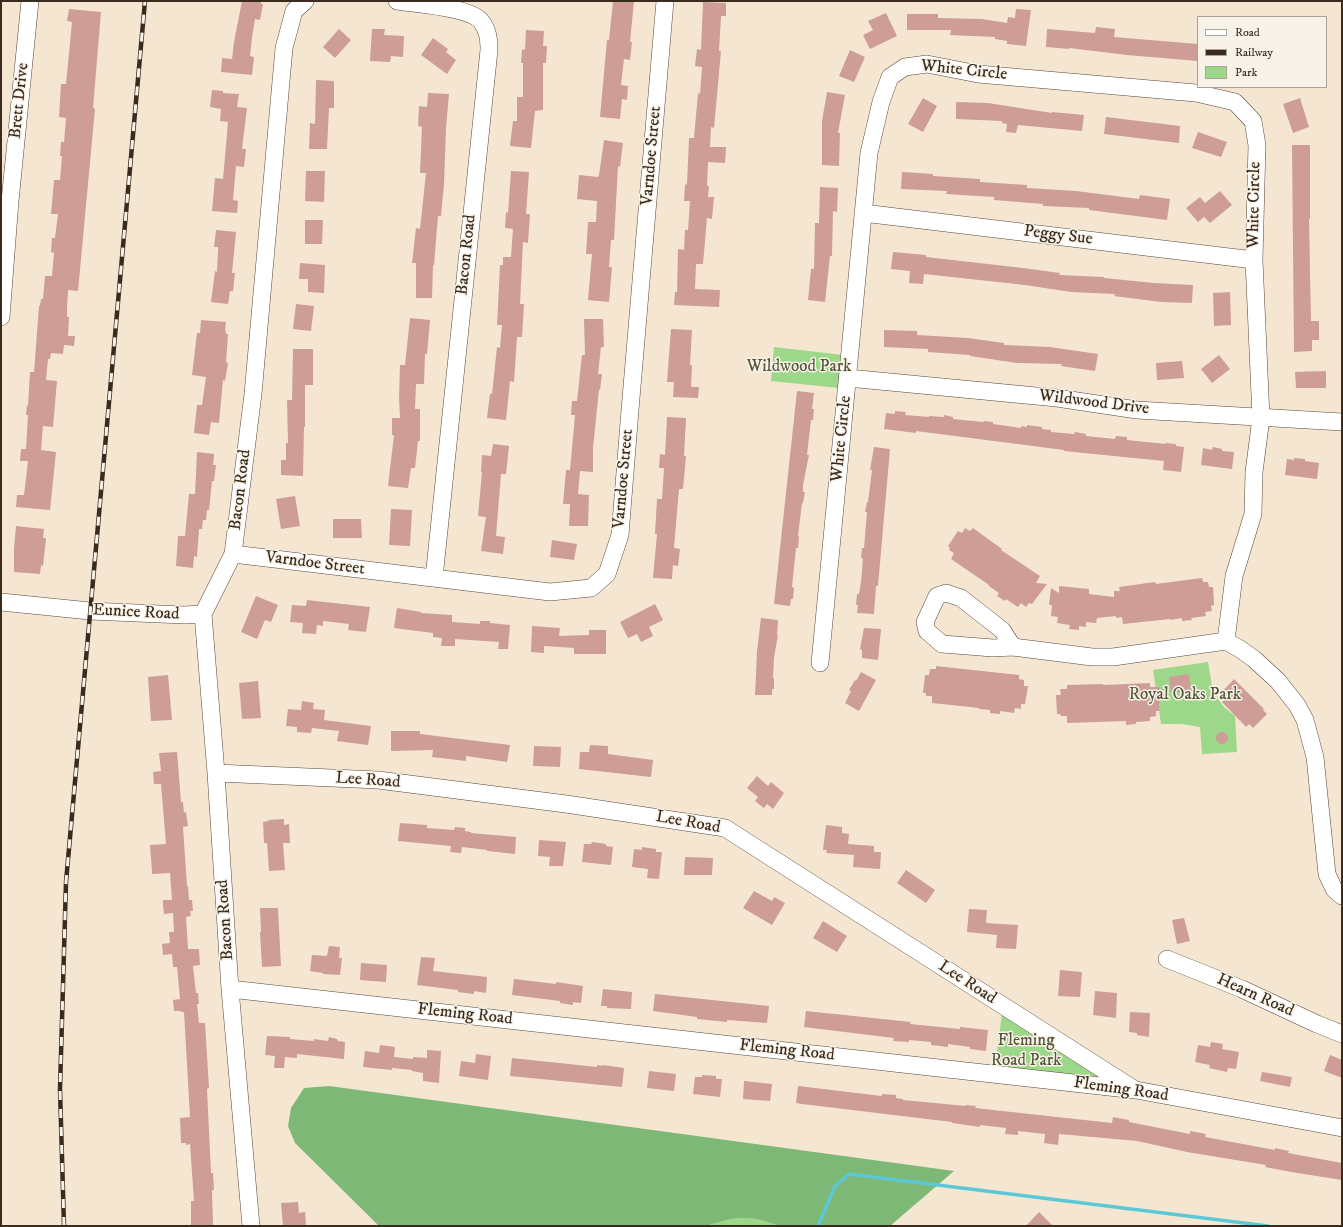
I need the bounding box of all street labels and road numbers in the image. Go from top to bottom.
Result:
street label: White Circle [920,56,1008,86]
street label: Brett Drive [6,62,34,140]
street label: Varndoe Street [637,105,667,207]
street label: White Circle [1244,161,1266,249]
street label: Bacon Road [453,214,481,296]
street label: Peggy Sue [1022,222,1094,250]
street label: Wildwood Drive [1038,386,1150,420]
street label: White Circle [827,395,857,483]
street label: Varndoe Street [609,428,639,530]
street label: Bacon Road [226,448,256,532]
street label: Varndoe Street [264,548,366,580]
street label: Eunice Road [92,601,180,625]
street label: Lee Road [335,769,401,793]
street label: Lee Road [654,807,722,839]
street label: Bacon Road [213,879,239,961]
street label: Lee Road [934,957,1000,1009]
street label: Hearn Road [1213,970,1297,1022]
street label: Fleming Road [416,1000,514,1030]
street label: Fleming Road [738,1036,836,1066]
street label: Fleming Road [1072,1073,1170,1107]

